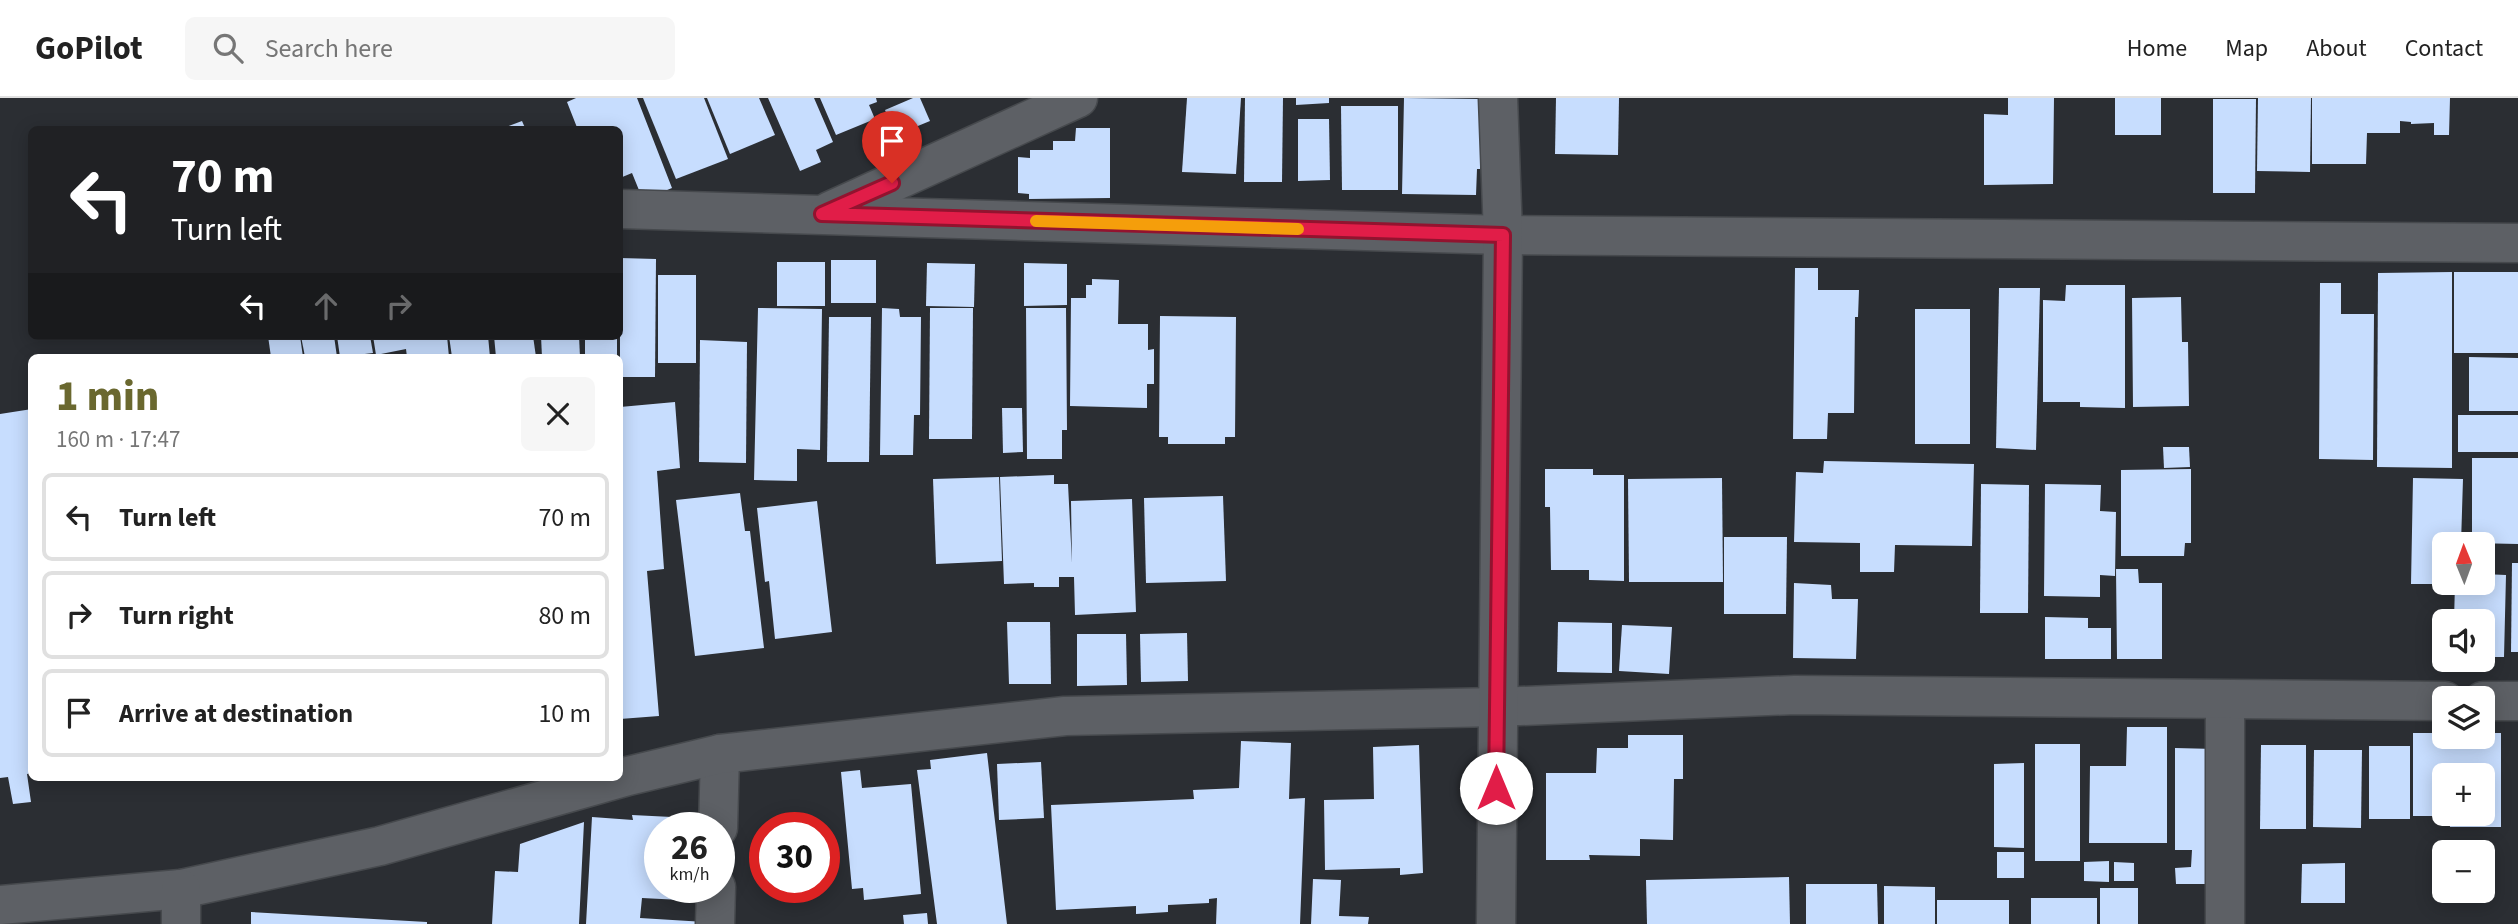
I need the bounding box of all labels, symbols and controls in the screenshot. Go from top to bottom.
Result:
search box [185,17,675,80]
text: GoPilot [35,25,143,72]
icon: search [209,29,247,67]
text: Search here [265,30,393,67]
text: Home [2127,31,2187,66]
text: Map [2225,31,2268,66]
text: About [2306,31,2367,66]
text: Contact [2405,31,2483,66]
pin [862,111,922,183]
icon: arrive [873,122,911,160]
text: 70 m [171,142,275,212]
icon: left [56,154,147,245]
text: Turn left [171,207,282,253]
icon: left [234,287,272,325]
icon: ahead [307,287,345,325]
icon: right [380,287,418,325]
text: 1 min [56,367,159,427]
button: close [521,377,595,451]
text: 160 m · 17:47 [56,423,180,456]
icon: left [60,498,98,536]
text: Turn left [119,499,216,536]
text: 70 m [538,499,591,536]
north arrow [2432,532,2496,595]
map controls [2432,532,2495,903]
icon: right [60,596,98,634]
text: Turn right [119,597,234,634]
text: 80 m [538,597,591,634]
button: sound [2432,609,2495,672]
button: layers [2432,686,2495,749]
icon: arrive [60,694,98,732]
text: Arrive at destination [119,695,353,732]
text: 10 m [538,695,591,732]
position arrow [1459,751,1533,825]
button: + [2432,763,2495,826]
speed limit sign: 30 [749,812,840,903]
text: 26 [671,823,708,873]
button: − [2432,840,2495,903]
text: km/h [670,862,709,887]

